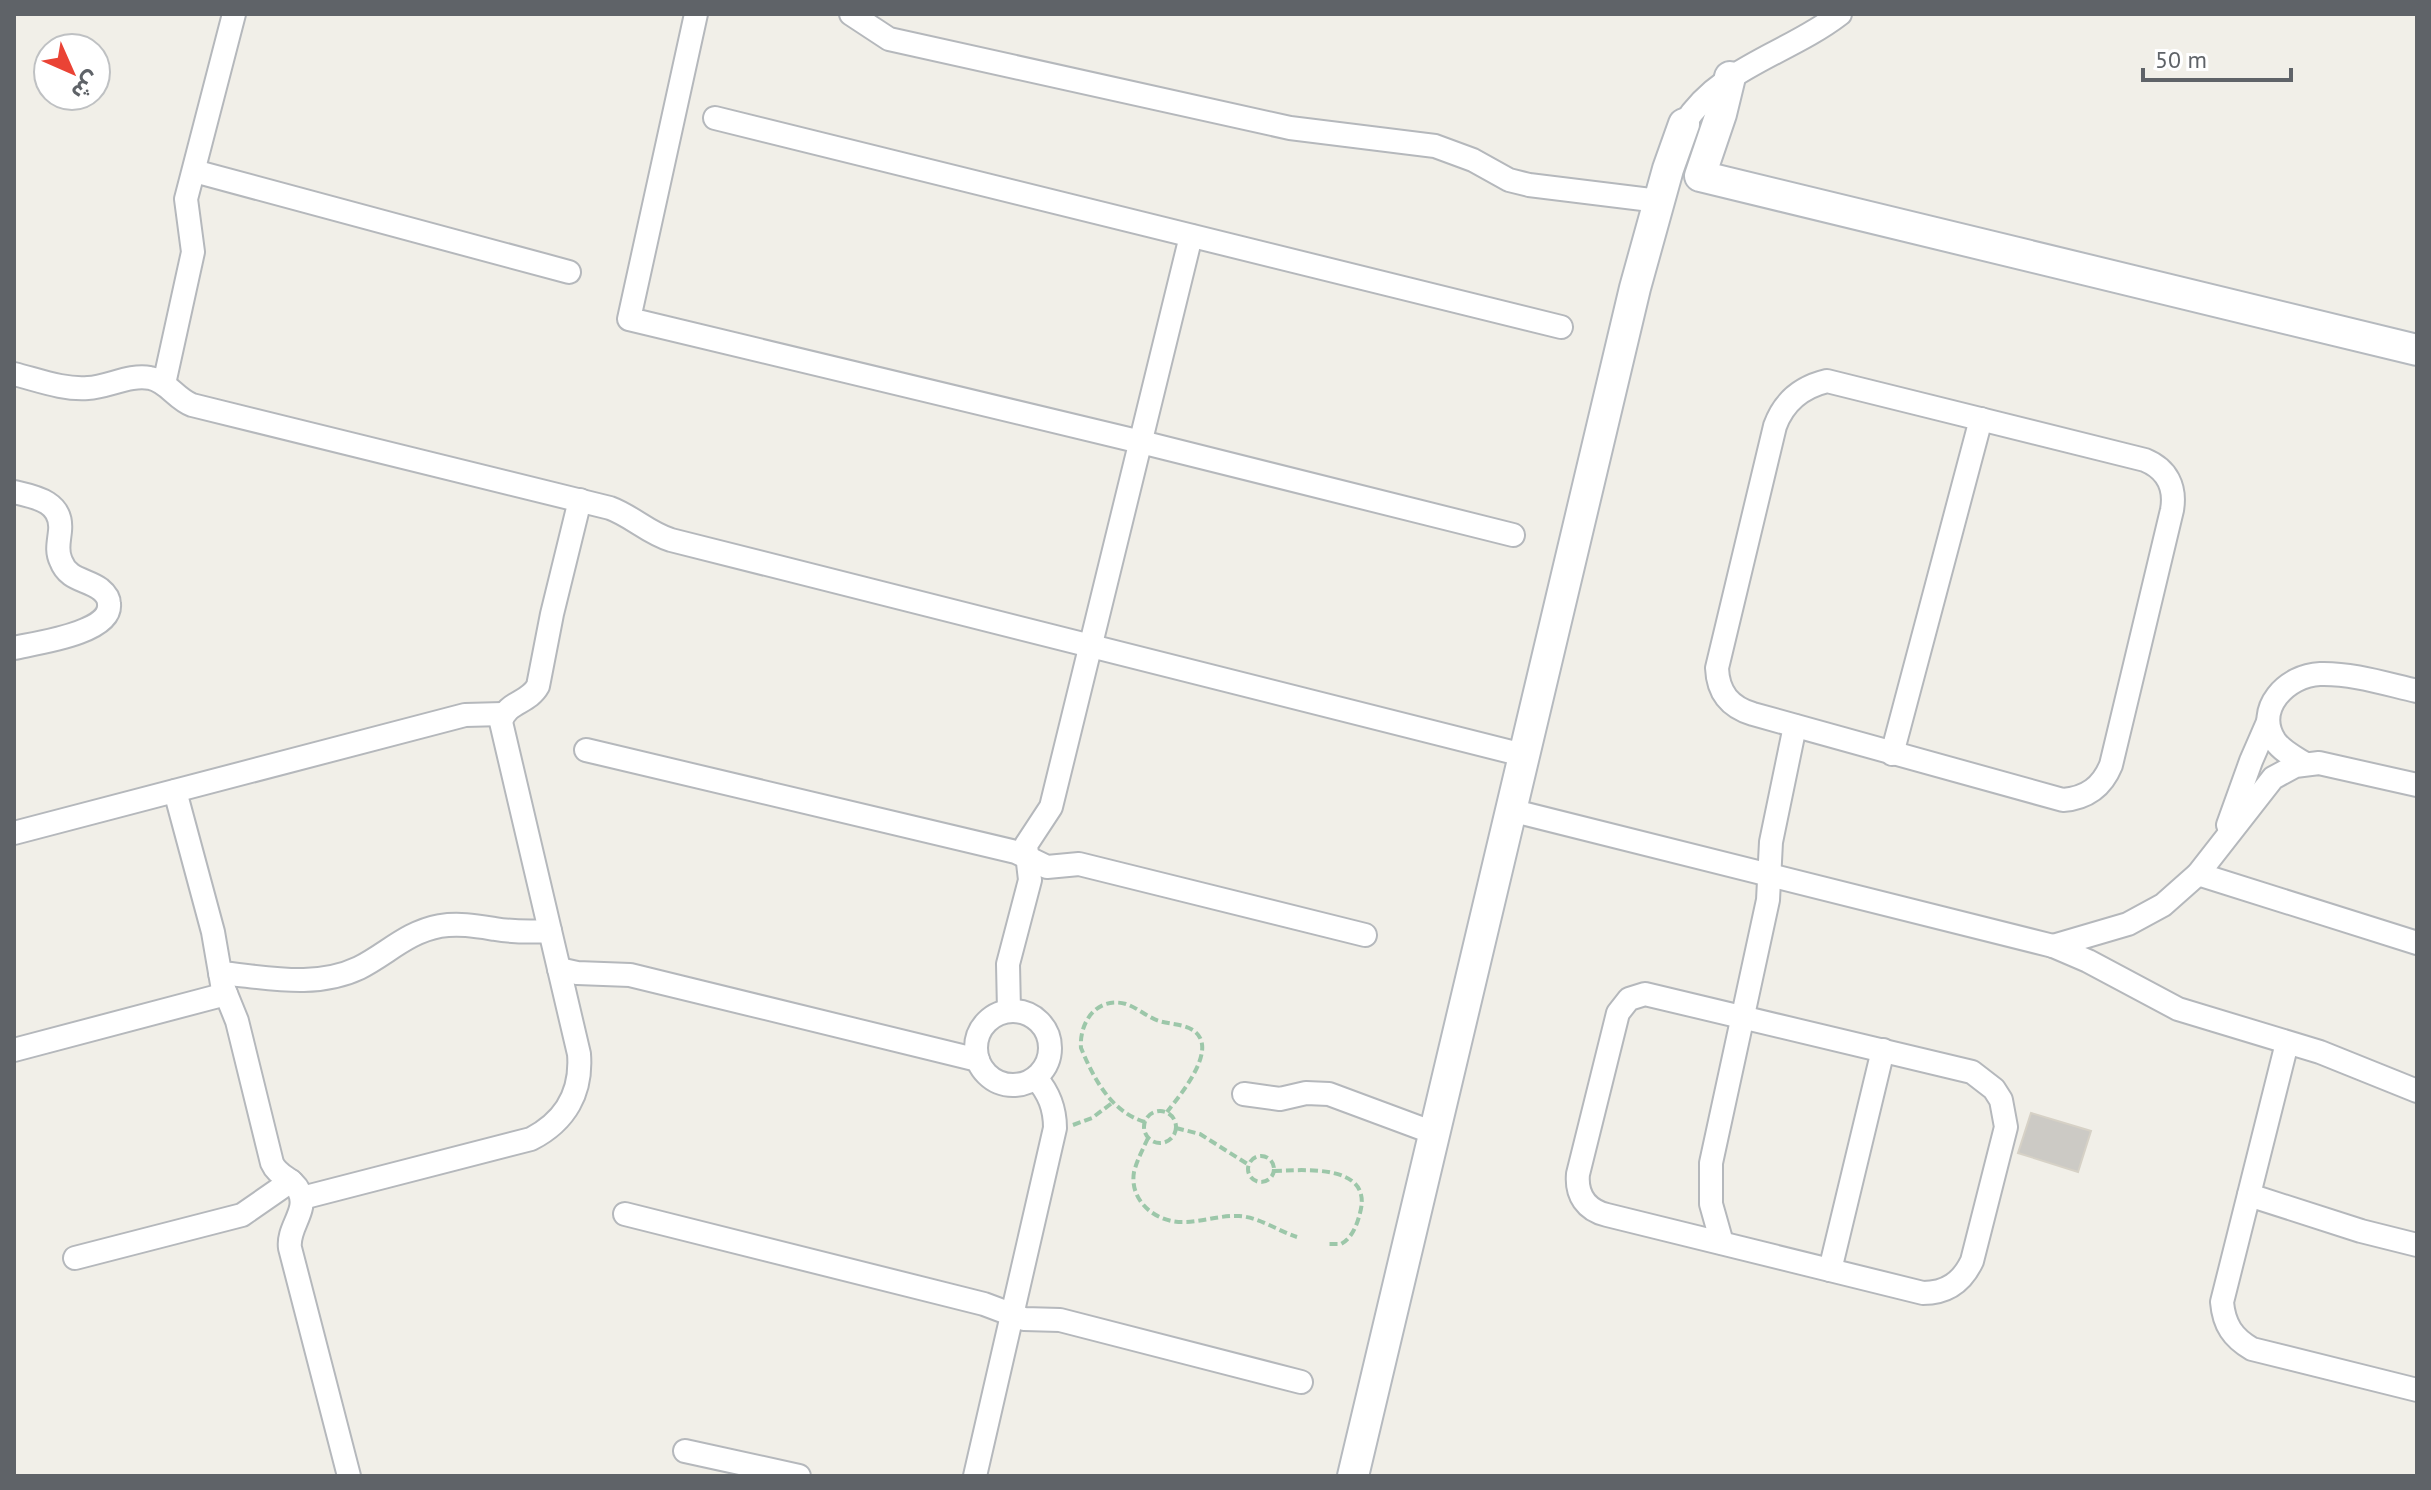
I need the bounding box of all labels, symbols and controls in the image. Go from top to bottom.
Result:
north arrow [32,32,112,112]
scale bar [2143,32,2291,82]
text: 50 m [2155,44,2207,75]
text: ش [66,66,107,107]

